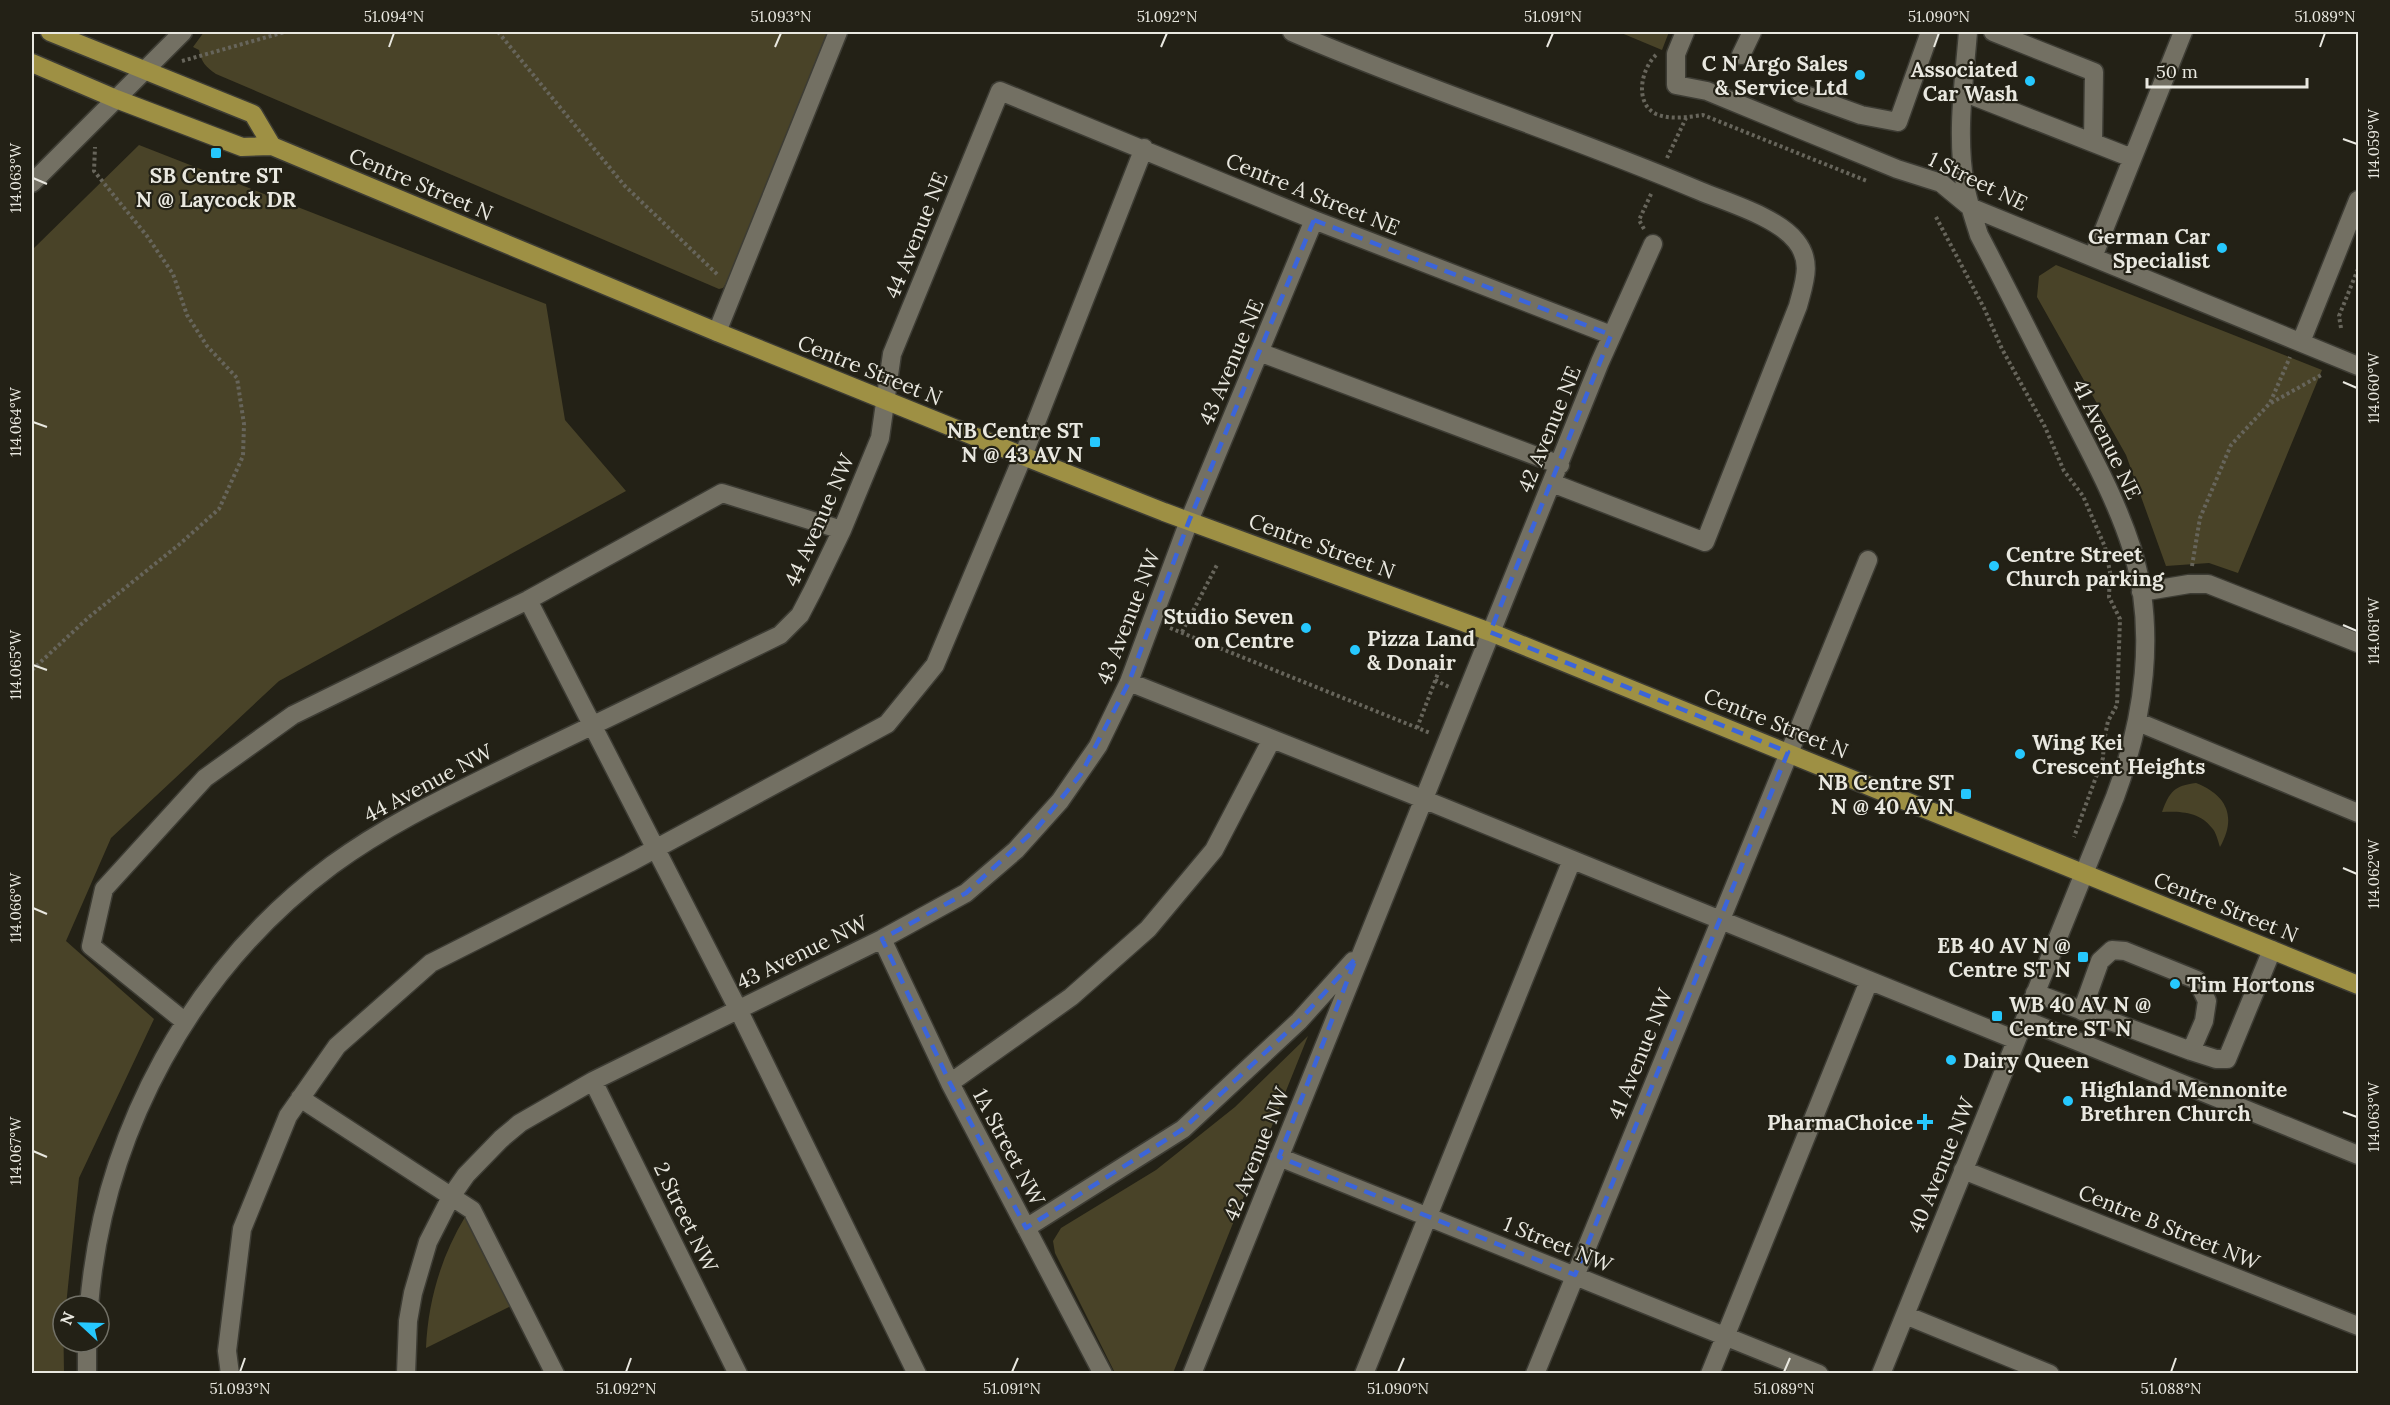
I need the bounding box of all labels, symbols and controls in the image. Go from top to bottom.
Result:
text: 51.094°N [364,7,424,26]
text: 51.093°N [751,7,811,26]
text: 51.092°N [1137,7,1197,26]
text: 51.091°N [1524,7,1582,26]
text: 51.090°N [1908,7,1970,26]
text: 51.089°N [2295,7,2355,26]
place label: C N Argo Sales & Service Ltd [1702,50,1848,101]
scale bar [2147,51,2308,89]
place label: Associated Car Wash [1911,56,2018,107]
text: 50 m [2156,60,2198,83]
marker: C N Argo Sales & Service Ltd [1853,68,1867,82]
marker: Associated Car Wash [2023,74,2037,88]
text: 114.059°W [2364,108,2383,179]
text: 114.063°W [6,142,25,213]
street label: Centre Street N [345,142,497,226]
street label: 1 Street NE [1924,145,2032,217]
marker: SB Centre ST N @ Laycock DR [209,146,223,160]
street label: Centre A Street NE [1222,147,1404,241]
place label: SB Centre ST N @ Laycock DR [136,162,297,213]
street label: 44 Avenue NE [878,168,954,302]
place label: German Car Specialist [2088,223,2210,274]
marker: German Car Specialist [2215,241,2229,255]
street label: 43 Avenue NE [1192,295,1270,429]
street label: Centre Street N [794,329,946,411]
text: 114.060°W [2364,352,2383,423]
street label: 42 Avenue NE [1511,362,1587,496]
street label: 41 Avenue NE [2066,374,2148,504]
text: 114.064°W [6,386,25,457]
place label: NB Centre ST N @ 43 AV N [947,417,1083,468]
marker: NB Centre ST N @ 43 AV N [1088,435,1102,449]
street label: 44 Avenue NW [778,449,861,590]
street label: Centre Street N [1245,507,1399,585]
place label: Centre Street Church parking [2006,541,2165,592]
street label: 43 Avenue NW [1090,545,1166,688]
marker: Centre Street Church parking [1987,559,2001,573]
text: 114.061°W [2364,596,2383,664]
place label: Studio Seven on Centre [1164,603,1294,654]
marker: Studio Seven on Centre [1299,621,1313,635]
place label: Pizza Land & Donair [1367,625,1475,676]
text: 114.065°W [6,629,25,700]
marker: Pizza Land & Donair [1348,643,1362,657]
street label: Centre Street N [1700,682,1852,764]
place label: Wing Kei Crescent Heights [2032,729,2205,780]
street label: 44 Avenue NW [359,737,498,828]
marker: Wing Kei Crescent Heights [2013,747,2027,761]
place label: NB Centre ST N @ 40 AV N [1818,769,1954,820]
marker: NB Centre ST N @ 40 AV N [1959,787,1973,801]
text: 114.062°W [2364,838,2383,909]
street label: Centre Street N [2150,866,2302,948]
text: 114.066°W [6,872,25,943]
street label: 43 Avenue NW [732,908,873,995]
place label: EB 40 AV N @ Centre ST N [1937,932,2071,983]
marker: EB 40 AV N @ Centre ST N [2076,950,2090,964]
place label: Tim Hortons [2187,971,2315,998]
marker: Tim Hortons [2168,977,2182,991]
street label: 41 Avenue NW [1602,984,1679,1123]
place label: WB 40 AV N @ Centre ST N [2009,991,2151,1042]
marker: WB 40 AV N @ Centre ST N [1990,1009,2004,1023]
place label: Dairy Queen [1963,1047,2089,1074]
marker: Dairy Queen [1944,1053,1958,1067]
place label: Highland Mennonite Brethren Church [2080,1076,2287,1127]
text: 114.063°W [2364,1081,2383,1152]
street label: 42 Avenue NW [1217,1082,1296,1225]
street label: 1A Street NW [967,1084,1052,1211]
street label: 40 Avenue NW [1902,1092,1981,1237]
marker: Highland Mennonite Brethren Church [2061,1094,2075,1108]
place label: PharmaChoice [1767,1109,1913,1136]
marker: PharmaChoice [1918,1115,1932,1129]
text: 114.067°W [6,1116,25,1185]
street label: 2 Street NW [648,1158,725,1277]
street label: Centre B Street NW [2074,1178,2265,1276]
street label: 1 Street NW [1500,1210,1617,1278]
north arrow [51,1294,111,1354]
text: N [56,1309,79,1328]
text: 51.093°N [210,1379,270,1398]
text: 51.092°N [596,1379,656,1398]
text: 51.091°N [983,1379,1041,1398]
text: 51.090°N [1367,1379,1429,1398]
text: 51.089°N [1754,1379,1814,1398]
text: 51.088°N [2141,1379,2201,1398]

